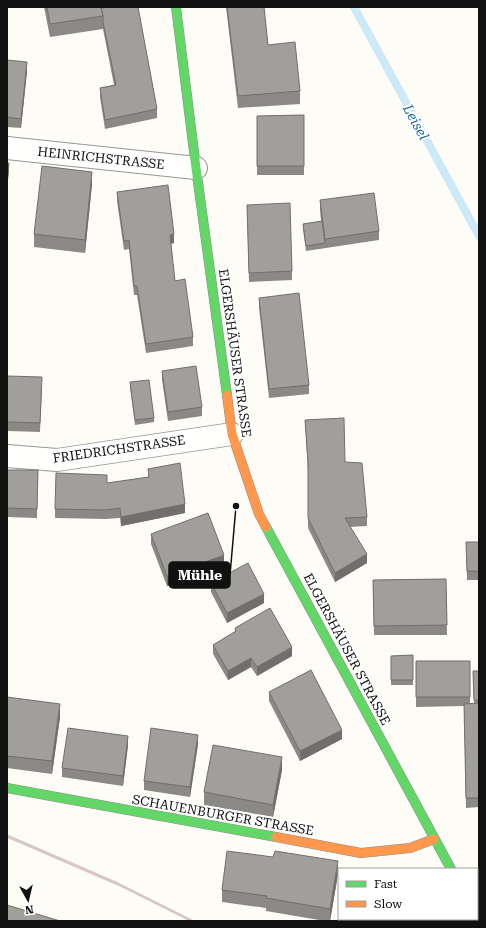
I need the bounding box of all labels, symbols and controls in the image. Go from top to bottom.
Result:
water label: Leisel [399,101,432,142]
street label: HEINRICHSTRASSE [37,144,165,172]
street label: ELGERSHÄUSER STRASSE [216,268,254,438]
street label: FRIEDRICHSTRASSE [52,432,186,466]
callout: Mühle [169,562,230,588]
text: Mühle [178,567,222,583]
street label: ELGERSHÄUSER STRASSE [301,571,393,727]
street label: SCHAUENBURGER STRASSE [131,792,315,838]
legend [338,868,478,920]
text: Fast [374,877,398,891]
north arrow [8,880,48,920]
text: Slow [374,897,402,911]
text: N [24,902,34,917]

